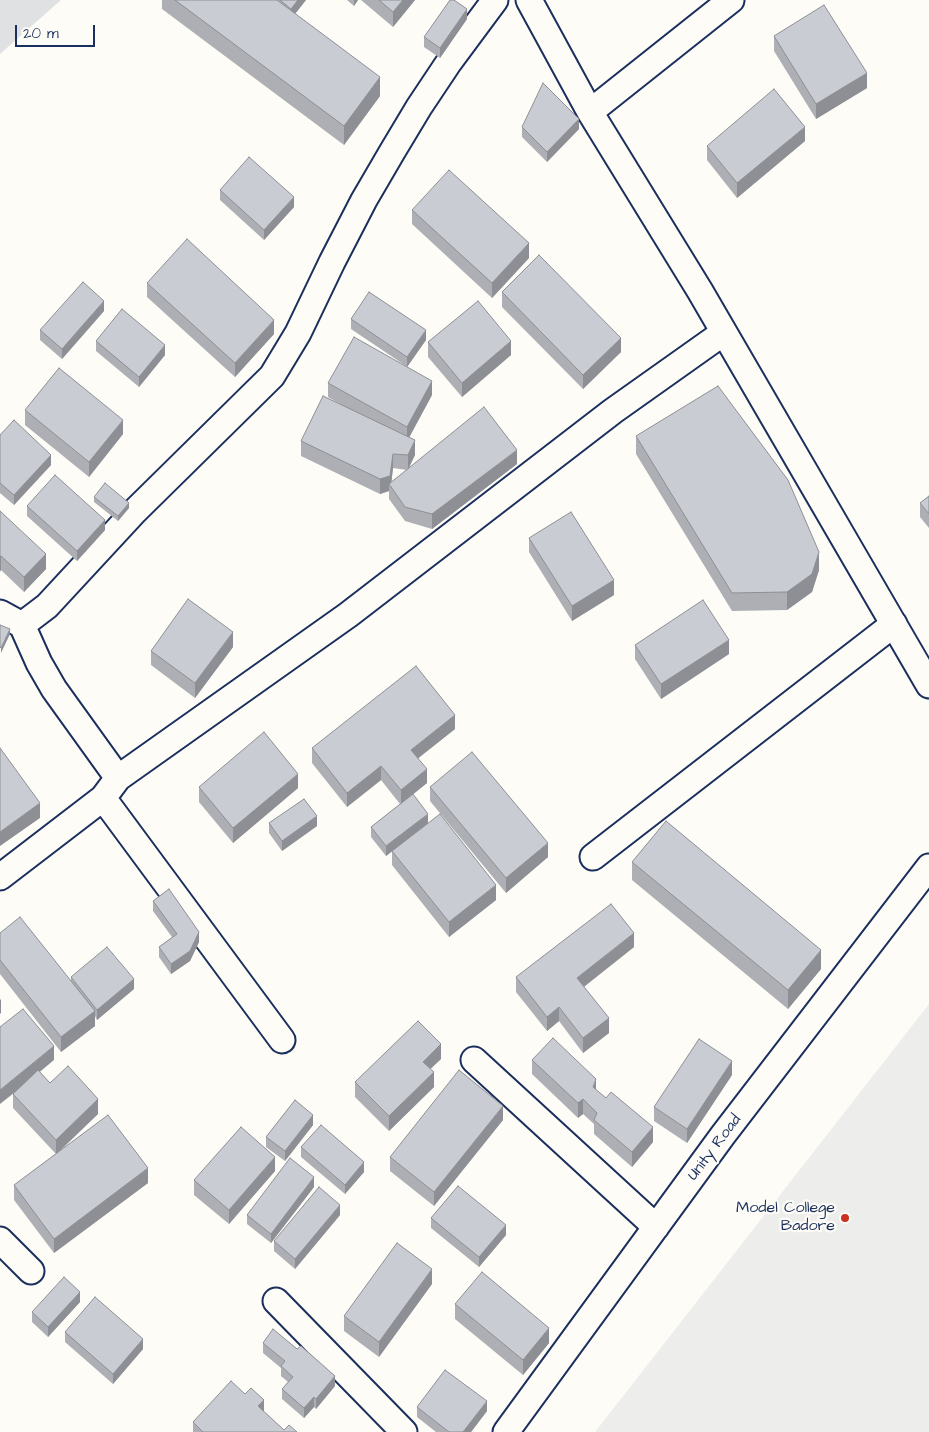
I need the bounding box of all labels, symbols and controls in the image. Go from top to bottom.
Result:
scale bar [18,15,98,47]
text: 20 m [23,23,59,44]
street label: Unity Road [684,1111,746,1185]
place label: Model College Badore [736,1199,835,1237]
marker: Model College Badore [839,1212,851,1224]

